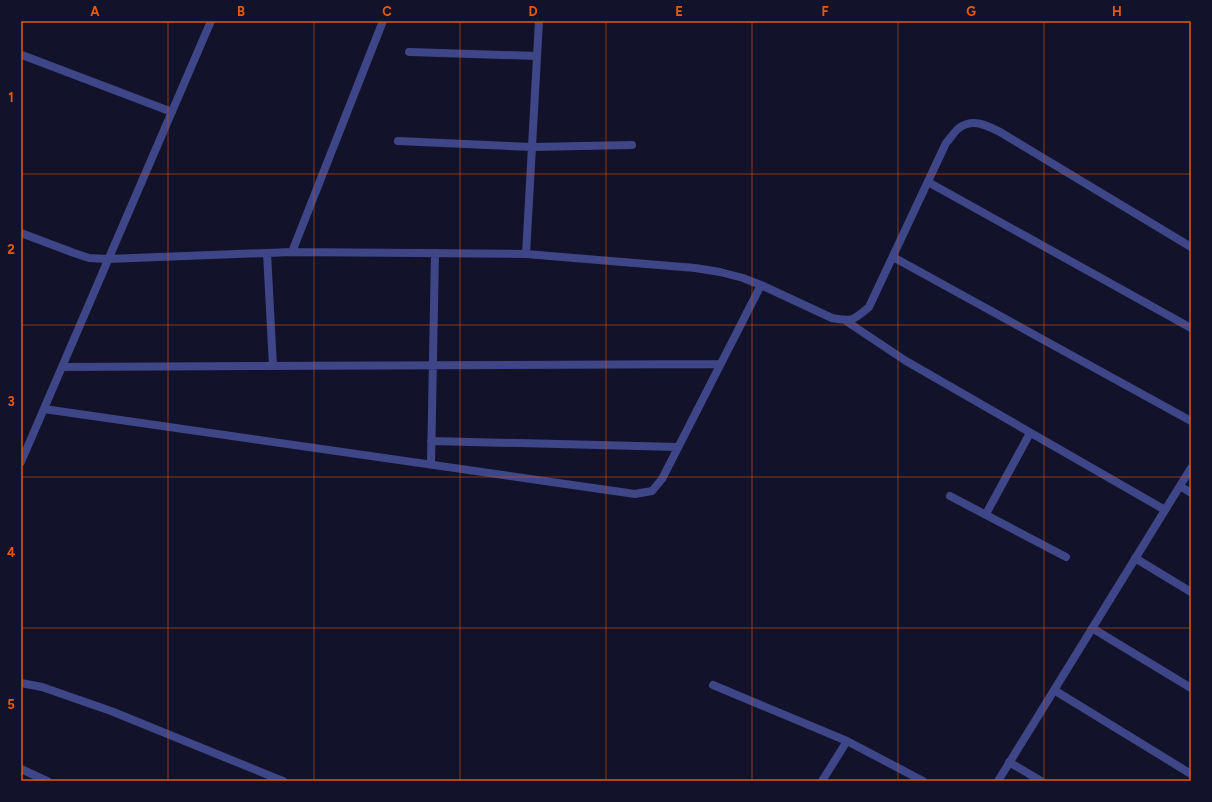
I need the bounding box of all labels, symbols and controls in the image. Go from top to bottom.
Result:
text: A [90,4,100,19]
text: B [237,4,245,19]
text: C [382,4,392,19]
text: D [528,4,538,19]
text: E [675,4,683,19]
text: F [821,4,829,19]
text: G [966,4,976,19]
text: H [1112,4,1122,19]
text: 1 [8,90,14,105]
text: 2 [7,242,15,257]
text: 3 [7,394,15,409]
text: 4 [7,545,15,560]
text: 5 [7,697,15,712]

